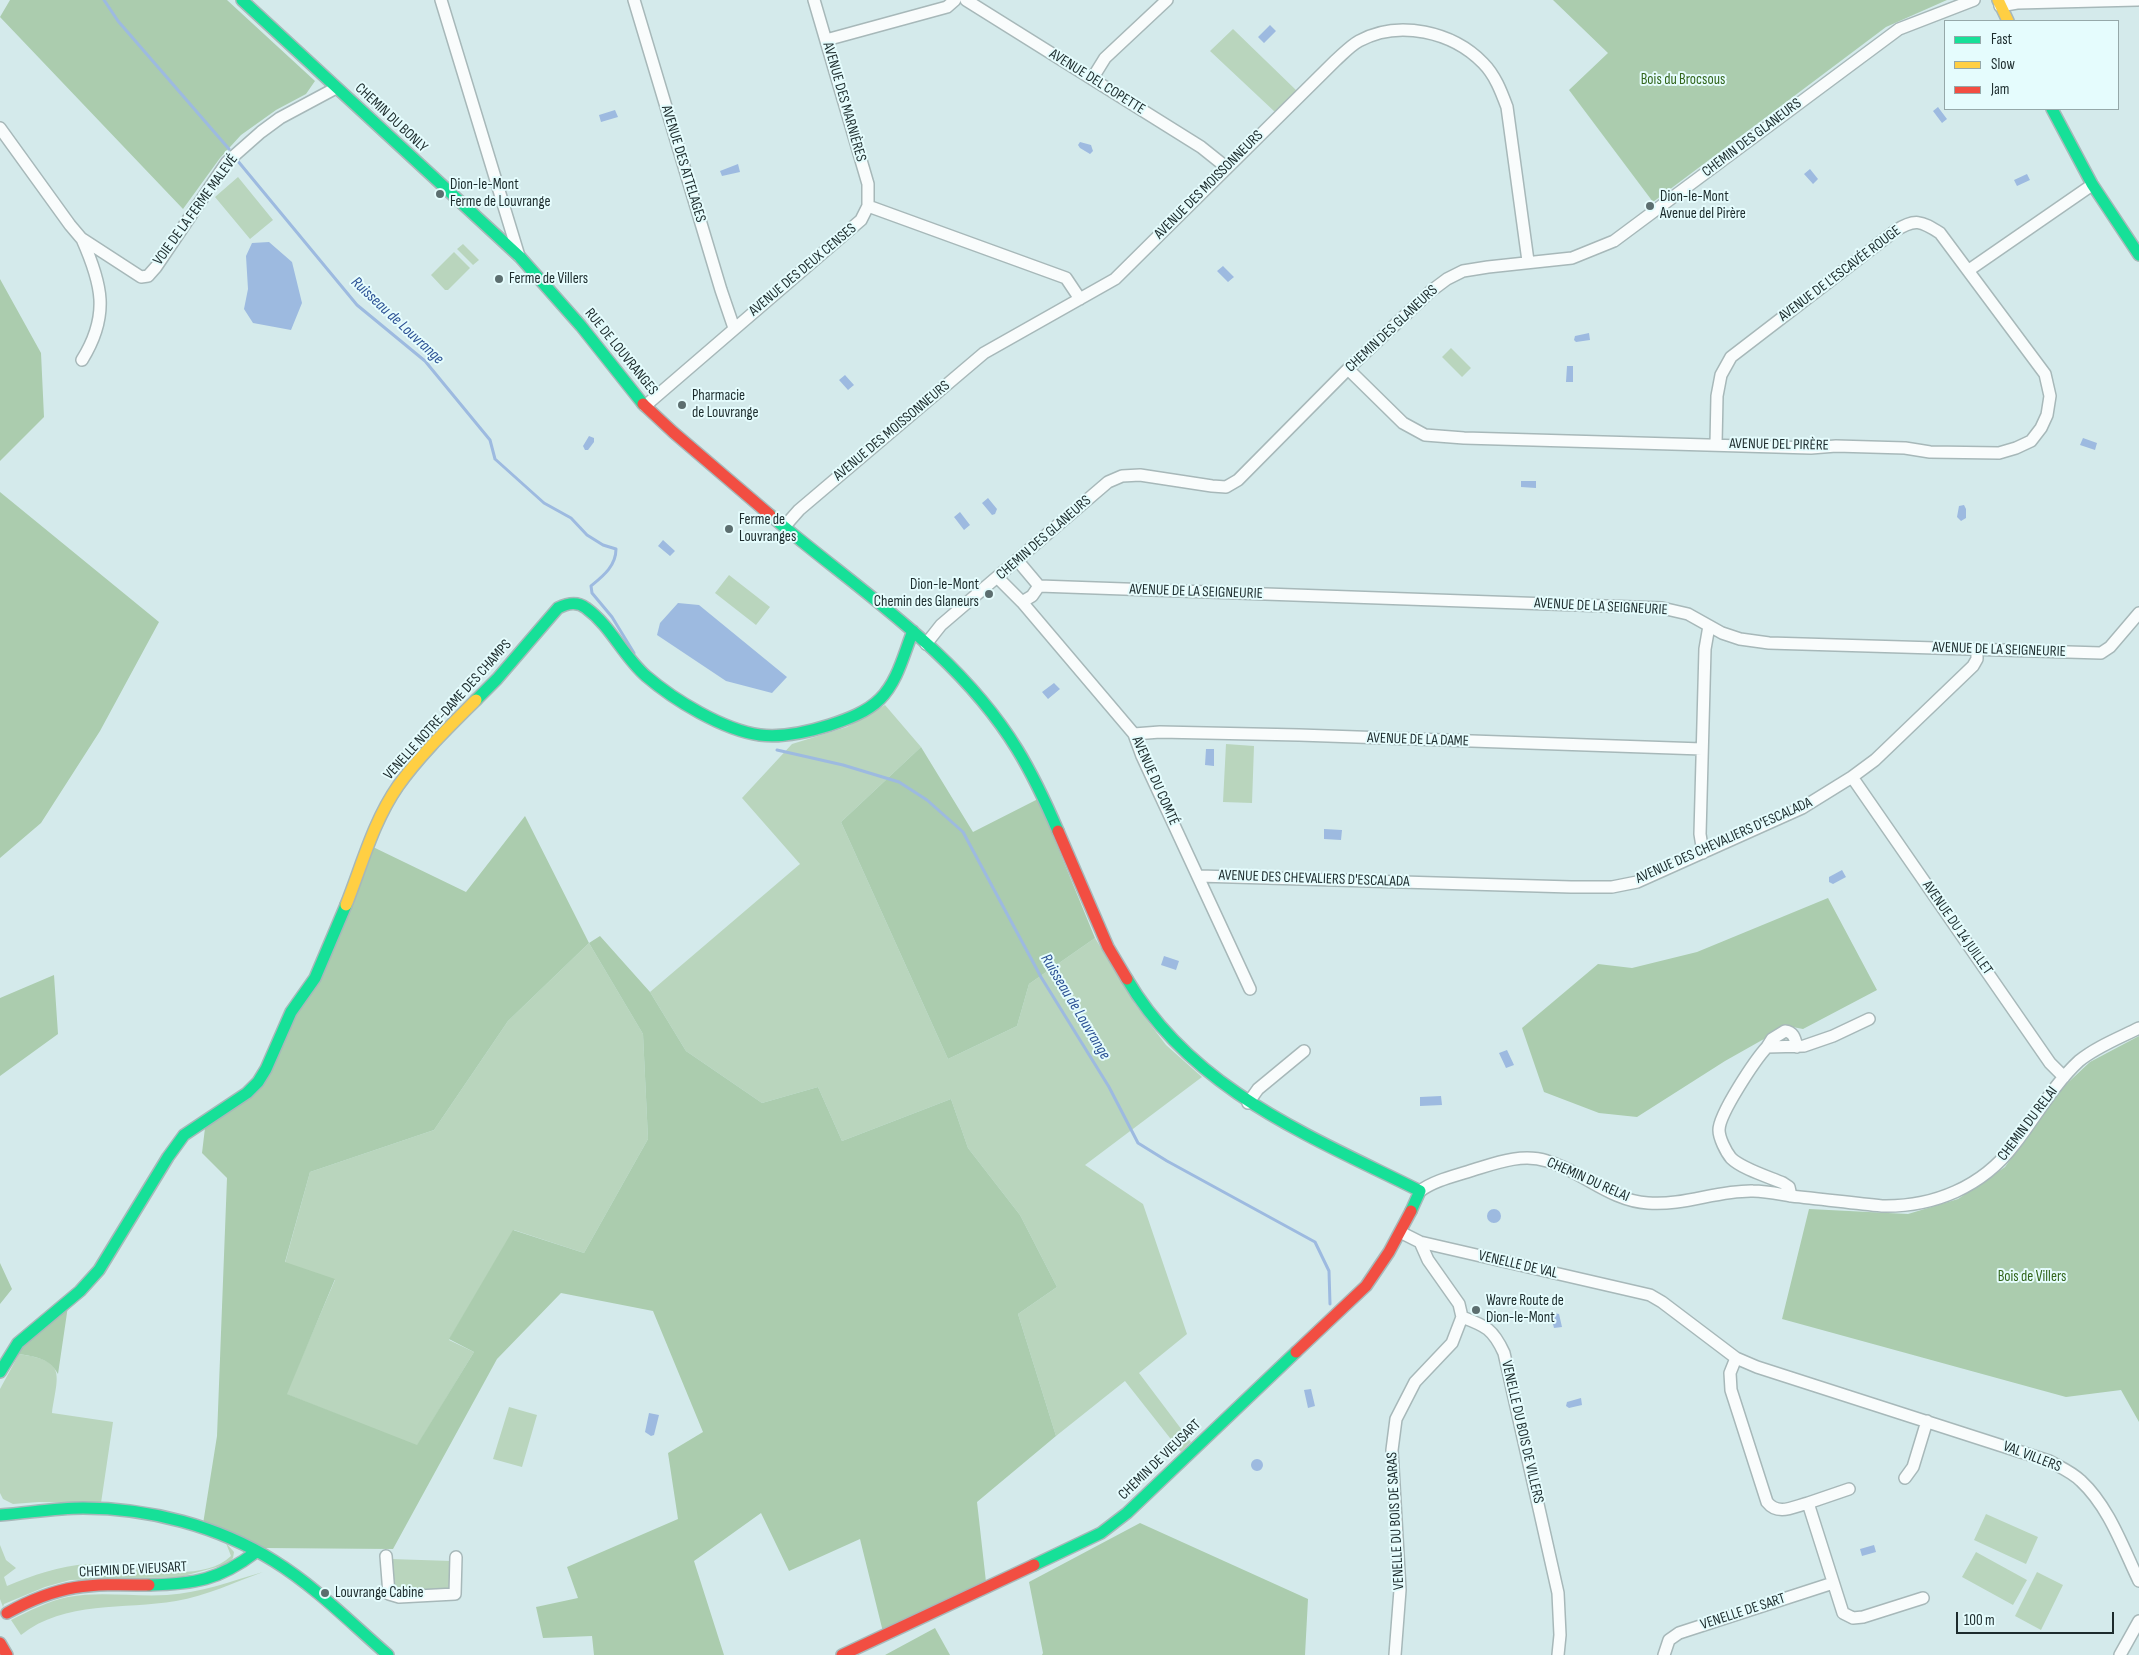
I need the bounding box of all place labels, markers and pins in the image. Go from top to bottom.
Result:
place label: Dion-le-Mont Ferme de Louvrange [450,176,550,211]
marker: Dion-le-Mont Ferme de Louvrange [434,188,446,200]
place label: Dion-le-Mont Avenue del Pirère [1660,188,1746,223]
marker: Dion-le-Mont Avenue del Pirère [1644,200,1656,212]
place label: Ferme de Villers [509,270,588,288]
marker: Ferme de Villers [493,273,505,285]
place label: Pharmacie de Louvrange [692,387,759,422]
marker: Pharmacie de Louvrange [676,399,688,411]
place label: Ferme de Louvranges [739,511,796,546]
marker: Ferme de Louvranges [723,523,735,535]
place label: Dion-le-Mont Chemin des Glaneurs [874,576,979,611]
marker: Dion-le-Mont Chemin des Glaneurs [983,588,995,600]
place label: Wavre Route de Dion-le-Mont [1486,1292,1564,1327]
marker: Wavre Route de Dion-le-Mont [1470,1304,1482,1316]
place label: Louvrange Cabine [335,1584,424,1602]
marker: Louvrange Cabine [319,1587,331,1599]

